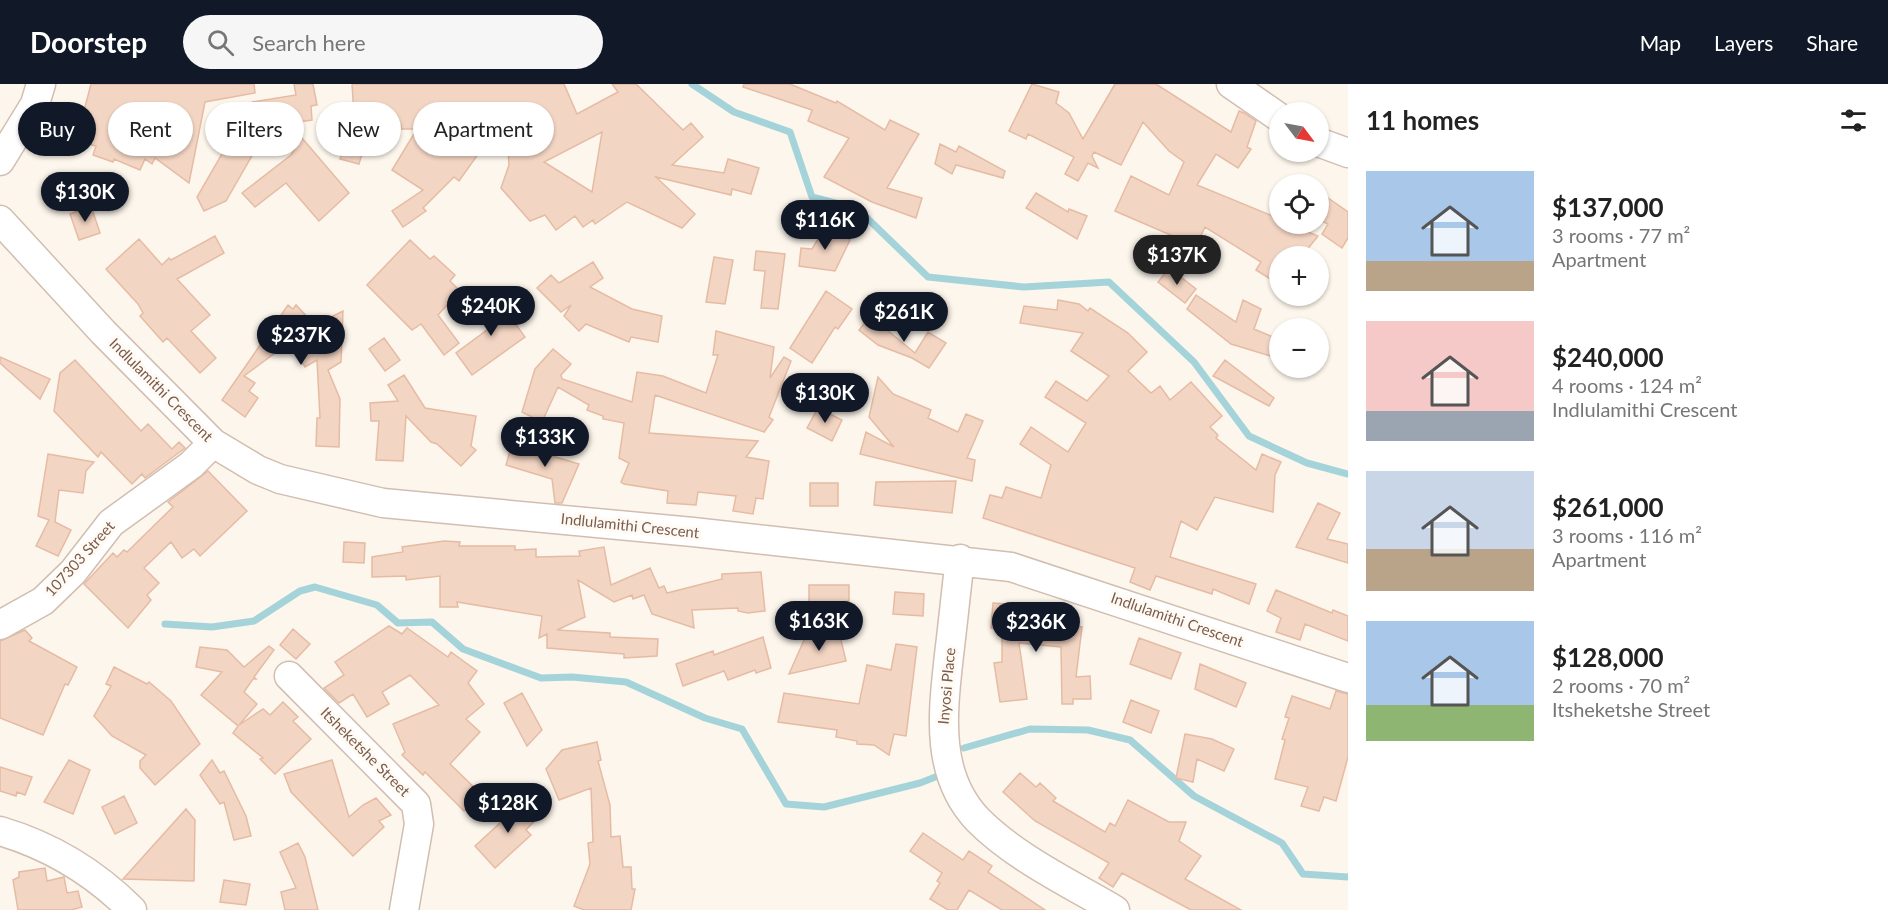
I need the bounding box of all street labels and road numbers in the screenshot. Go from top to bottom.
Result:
street label: Indlulamithi Crescent [106,334,218,445]
street label: Indlulamithi Crescent [560,509,701,541]
street label: 107303 Street [41,516,118,600]
street label: Indlulamithi Crescent [1109,588,1247,650]
street label: Inyosi Place [934,647,958,725]
street label: Itsheketshe Street [317,703,414,800]

